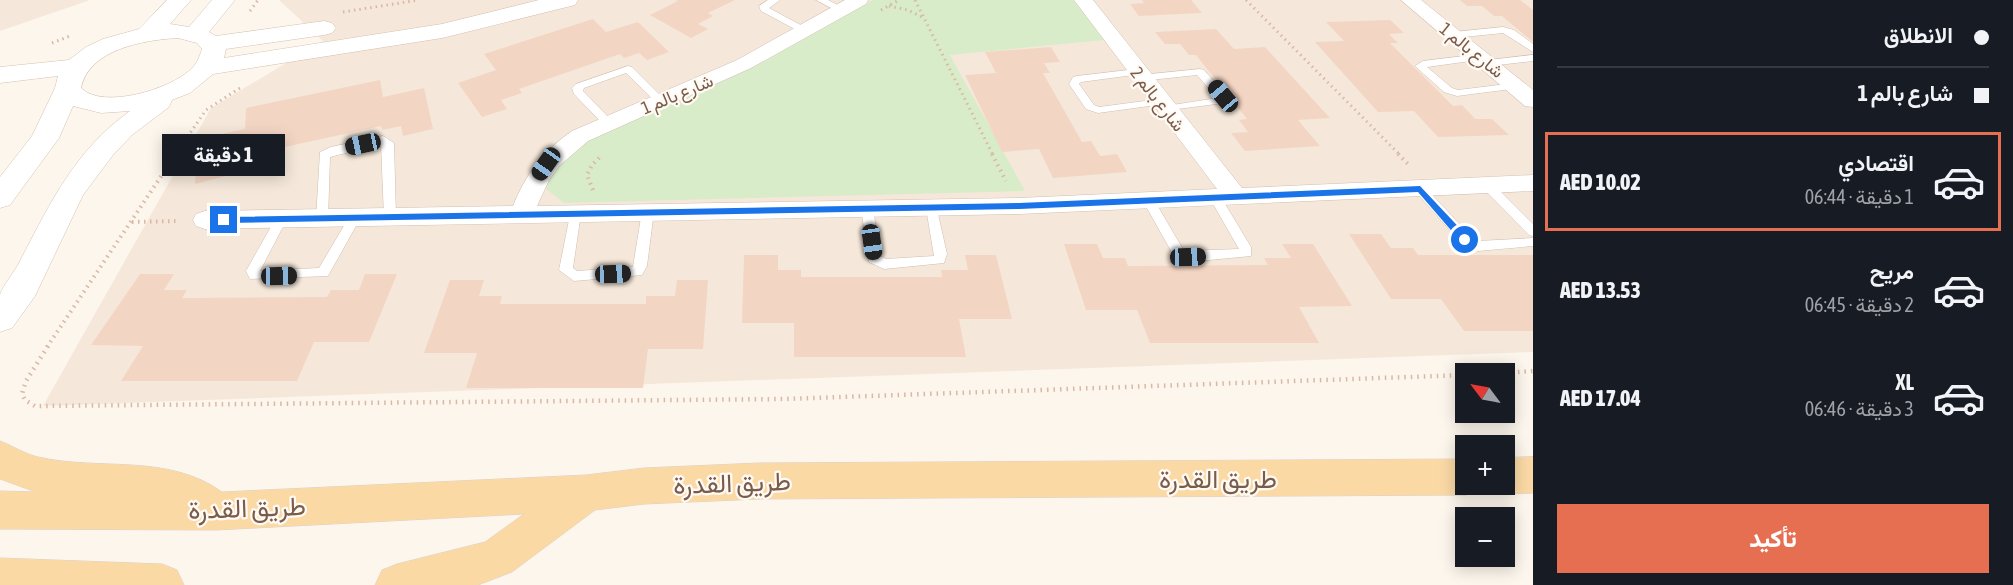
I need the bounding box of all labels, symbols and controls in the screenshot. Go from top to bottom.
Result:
street label: شارع بالم 1 [1435,18,1508,84]
text: الانطلاق [1884,22,1953,48]
street label: شارع بالم 2 [1125,63,1190,137]
street label: شارع بالم 1 [638,69,717,120]
car [1205,76,1241,116]
text: شارع بالم 1 [1857,80,1953,106]
car [344,131,382,157]
callout: 1 دقيقة [162,133,286,175]
text: 1 دقيقة [194,143,253,166]
car [528,144,564,184]
text: اقتصادي [1838,150,1914,176]
icon: car [1932,155,1986,209]
text: AED 10.02 [1560,169,1641,195]
text: 1 دقيقة · 06:44 [1805,185,1914,208]
route end [210,206,237,233]
car [861,223,883,261]
route start [1451,226,1478,253]
car [1170,247,1206,267]
text: مريح [1870,258,1914,284]
icon: car [1932,263,1986,317]
car [595,264,631,284]
car [261,267,297,285]
text: AED 13.53 [1560,277,1641,303]
text: 2 دقيقة · 06:45 [1805,293,1914,316]
north arrow [1455,363,1515,423]
map controls [1455,363,1515,567]
text: XL [1896,369,1914,395]
icon: car [1932,371,1986,425]
text: AED 17.04 [1560,385,1641,411]
text: 3 دقيقة · 06:46 [1805,397,1914,420]
button: + [1455,435,1515,495]
street label: طريق القدرة [1159,464,1277,495]
street label: طريق القدرة [673,466,791,501]
street label: طريق القدرة [188,491,306,526]
button: تأكيد [1557,504,1989,573]
button: − [1455,507,1515,567]

